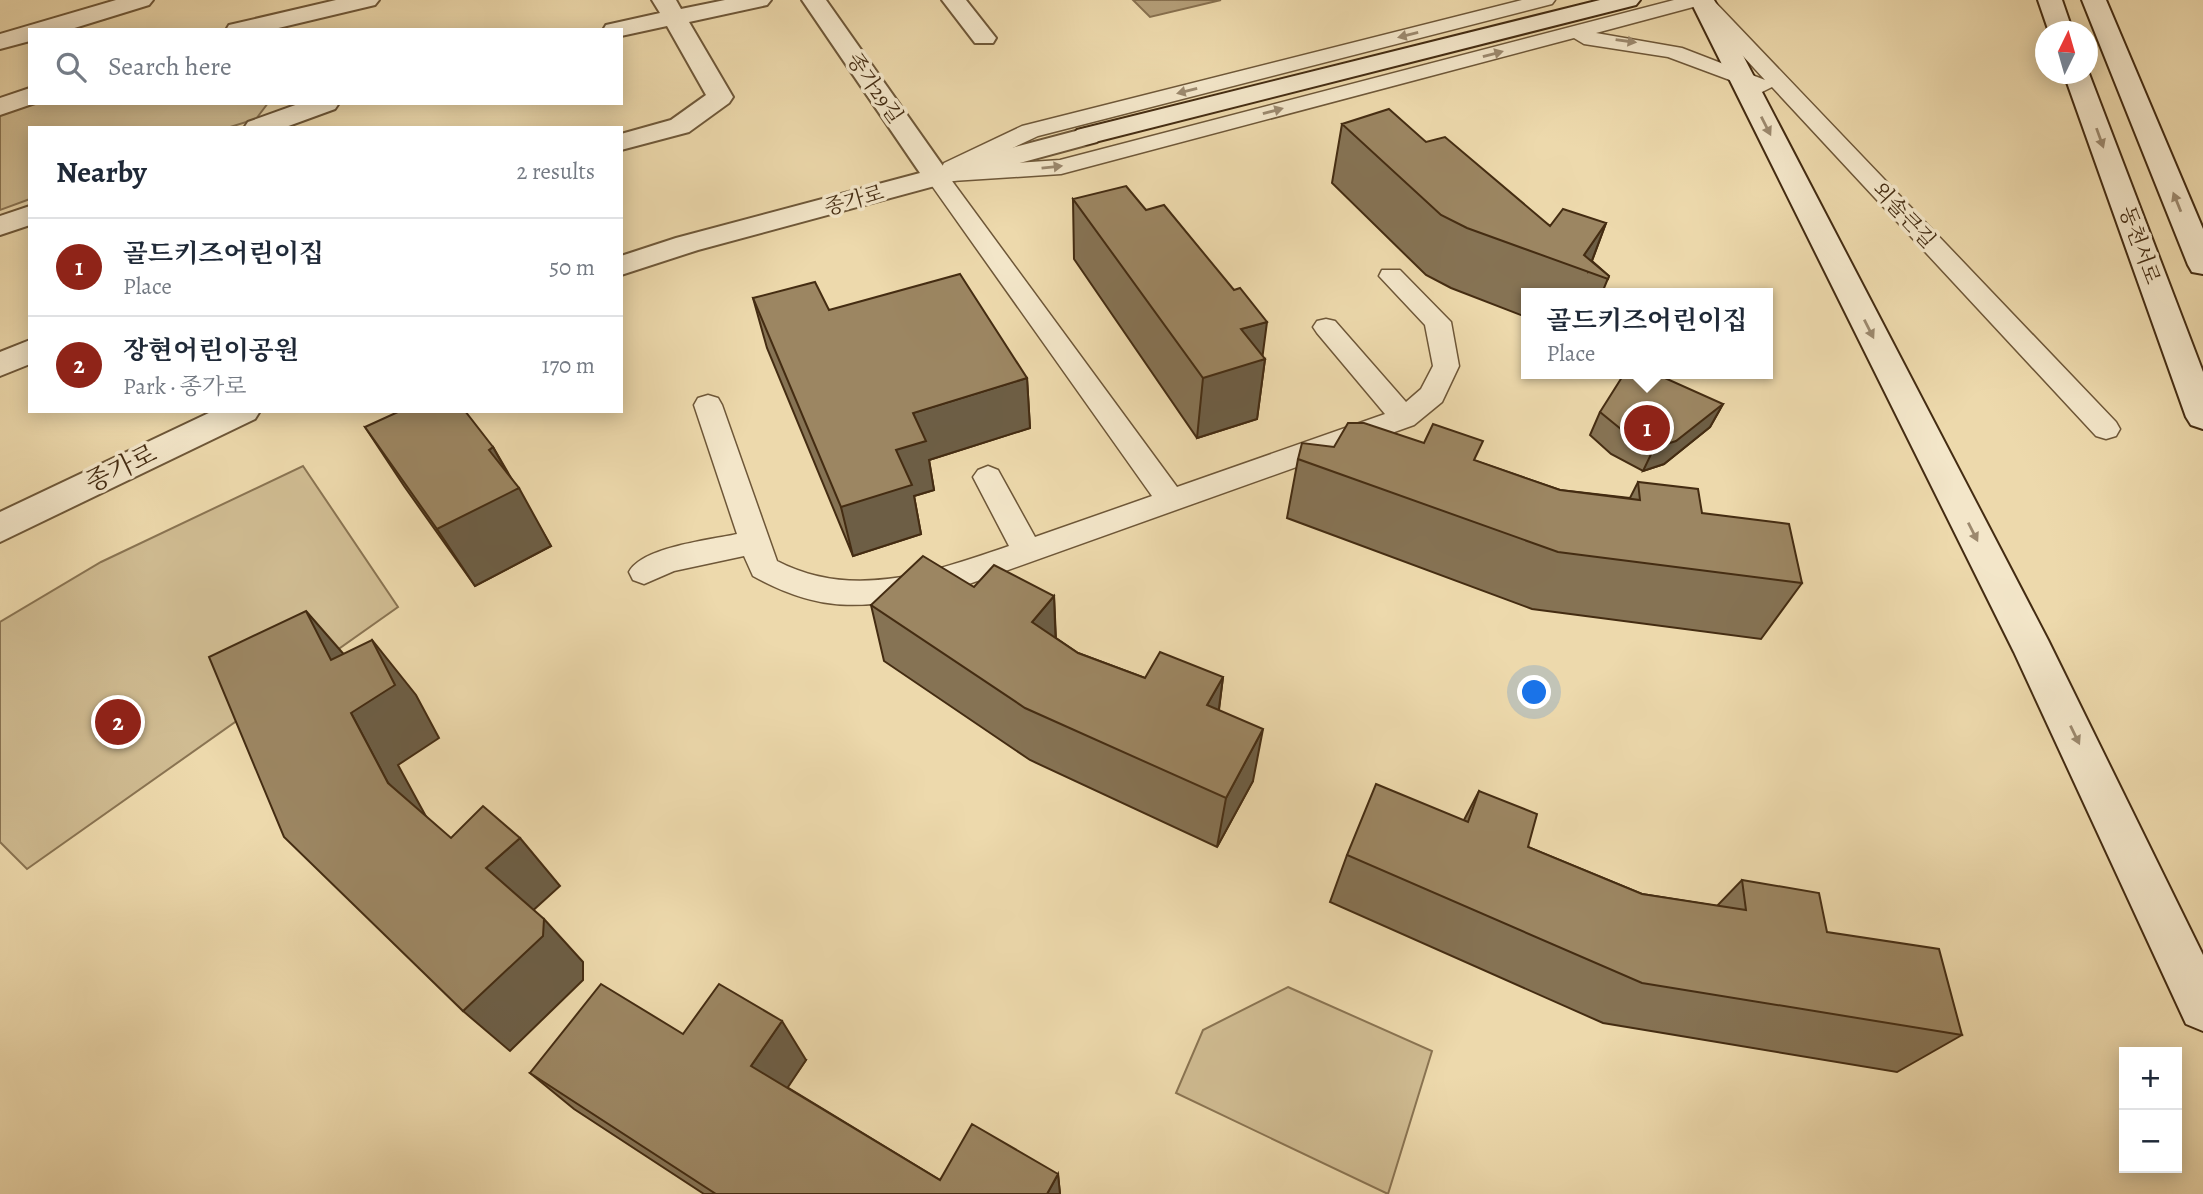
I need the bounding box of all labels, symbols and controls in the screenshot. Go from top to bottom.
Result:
north arrow [2035,21,2098,84]
search box [28,28,623,105]
one-way arrow [1397,30,1419,41]
one-way arrow [1615,36,1637,47]
street label: 종가29길 [840,47,910,129]
icon: search [52,48,90,86]
one-way arrow [1483,48,1504,58]
text: Search here [108,49,232,84]
one-way arrow [1176,86,1198,97]
one-way arrow [1262,105,1284,116]
one-way arrow [1761,116,1772,136]
one-way arrow [2095,127,2106,148]
text: Nearby [56,152,147,192]
text: 2 results [517,156,595,187]
one-way arrow [1042,161,1064,172]
street label: 외솔큰길 [1866,176,1942,254]
street label: 종가로 [821,178,887,222]
one-way arrow [2171,192,2182,213]
street label: 동천서로 [2113,202,2167,288]
text: 골드키즈어린이집 [123,236,324,271]
text: 1 [75,252,83,283]
text: 50 m [549,252,595,283]
text: Place [123,271,172,302]
popup [1521,288,1773,379]
text: 골드키즈어린이집 [1547,303,1747,338]
one-way arrow [1864,319,1875,339]
text: 장현어린이공원 [123,333,299,368]
text: Place [1547,338,1595,369]
text: 2 [73,350,85,381]
text: 170 m [542,350,595,381]
text: Park · 종가로 [123,371,247,402]
pin: 1 [1624,402,1670,454]
street label: 종가로 [79,436,163,500]
one-way arrow [1967,522,1978,542]
your location [1517,675,1551,709]
pin: 2 [95,696,141,748]
one-way arrow [2069,725,2080,745]
map controls [2119,1047,2182,1173]
button: + [2119,1047,2182,1110]
button: − [2119,1110,2182,1173]

